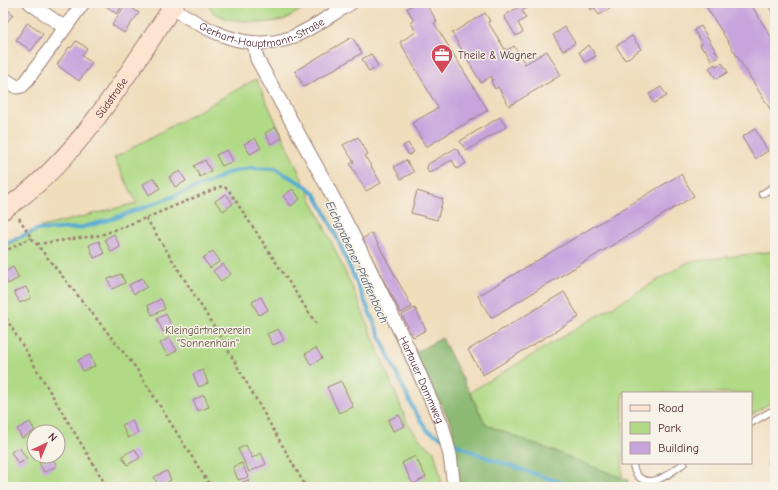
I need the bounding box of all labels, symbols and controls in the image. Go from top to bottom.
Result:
street label: Gerhart-Hauptmann-Straße [196,11,328,29]
text: Gerhart-Hauptmann-Straße [197,15,327,50]
office icon: Theile & Wagner [429,42,455,75]
place label: Theile & Wagner [458,49,537,62]
street label: Südstraße [93,75,131,121]
water label: Eichgrabener Pfaffenbach [323,199,391,325]
park label: Kleingärtnerverein "Sonnenhain" [165,324,251,350]
street label: Hartauer Dammweg [396,334,447,426]
legend [622,392,752,464]
text: Road [658,401,684,415]
text: Park [658,421,681,435]
north arrow [26,424,66,464]
text: N [45,430,60,444]
text: Building [658,441,699,455]

